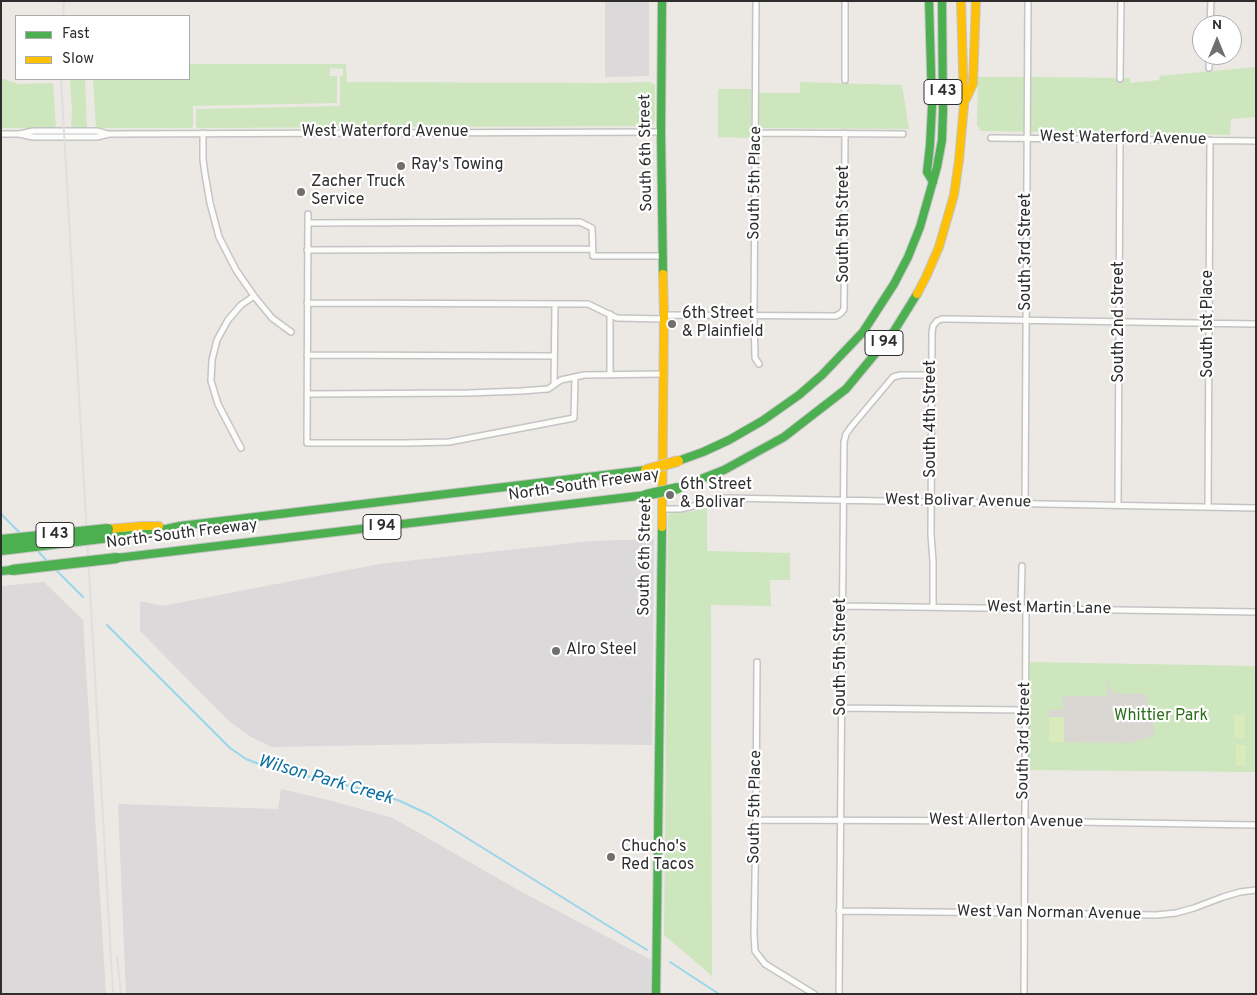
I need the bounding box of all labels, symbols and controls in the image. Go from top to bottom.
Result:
legend [15,15,190,80]
north arrow [1192,15,1242,65]
text: N [1212,17,1222,34]
text: Fast [62,25,90,44]
text: Slow [62,50,94,69]
road number: I 43 [924,80,962,104]
street label: South 6th Street [636,94,658,212]
street label: West Waterford Avenue [302,123,468,143]
street label: South 5th Place [745,126,767,240]
street label: West Waterford Avenue [1039,128,1207,150]
place label: Ray's Towing [411,156,503,176]
marker: Ray's Towing [395,160,407,172]
street label: South 5th Street [835,165,855,283]
place label: Zacher Truck Service [311,173,405,211]
marker: Zacher Truck Service [295,186,307,198]
street label: South 3rd Street [1017,193,1037,311]
street label: South 2nd Street [1110,261,1130,383]
street label: South 1st Place [1199,270,1219,378]
place label: 6th Street & Plainfield [682,305,764,343]
marker: 6th Street & Plainfield [666,318,678,330]
road number: I 94 [865,330,903,356]
street label: South 4th Street [922,360,942,478]
street label: North-South Freeway [507,466,661,506]
place label: 6th Street & Bolivar [680,476,752,514]
marker: 6th Street & Bolivar [664,489,676,501]
street label: West Bolivar Avenue [885,491,1031,513]
street label: South 6th Street [635,498,657,616]
road number: I 94 [363,514,401,540]
street label: North-South Freeway [105,516,259,554]
road number: I 43 [36,522,74,548]
street label: South 5th Street [832,598,852,716]
street label: West Martin Lane [987,598,1111,620]
place label: Alro Steel [566,641,637,661]
marker: Alro Steel [550,645,562,657]
street label: South 3rd Street [1014,682,1036,800]
park label: Whittier Park [1114,707,1208,727]
street label: South 5th Place [745,750,767,864]
water label: Wilson Park Creek [255,751,395,811]
street label: West Allerton Avenue [929,811,1083,833]
place label: Chucho's Red Tacos [621,838,694,876]
marker: Chucho's Red Tacos [605,851,617,863]
street label: West Van Norman Avenue [957,903,1141,925]

